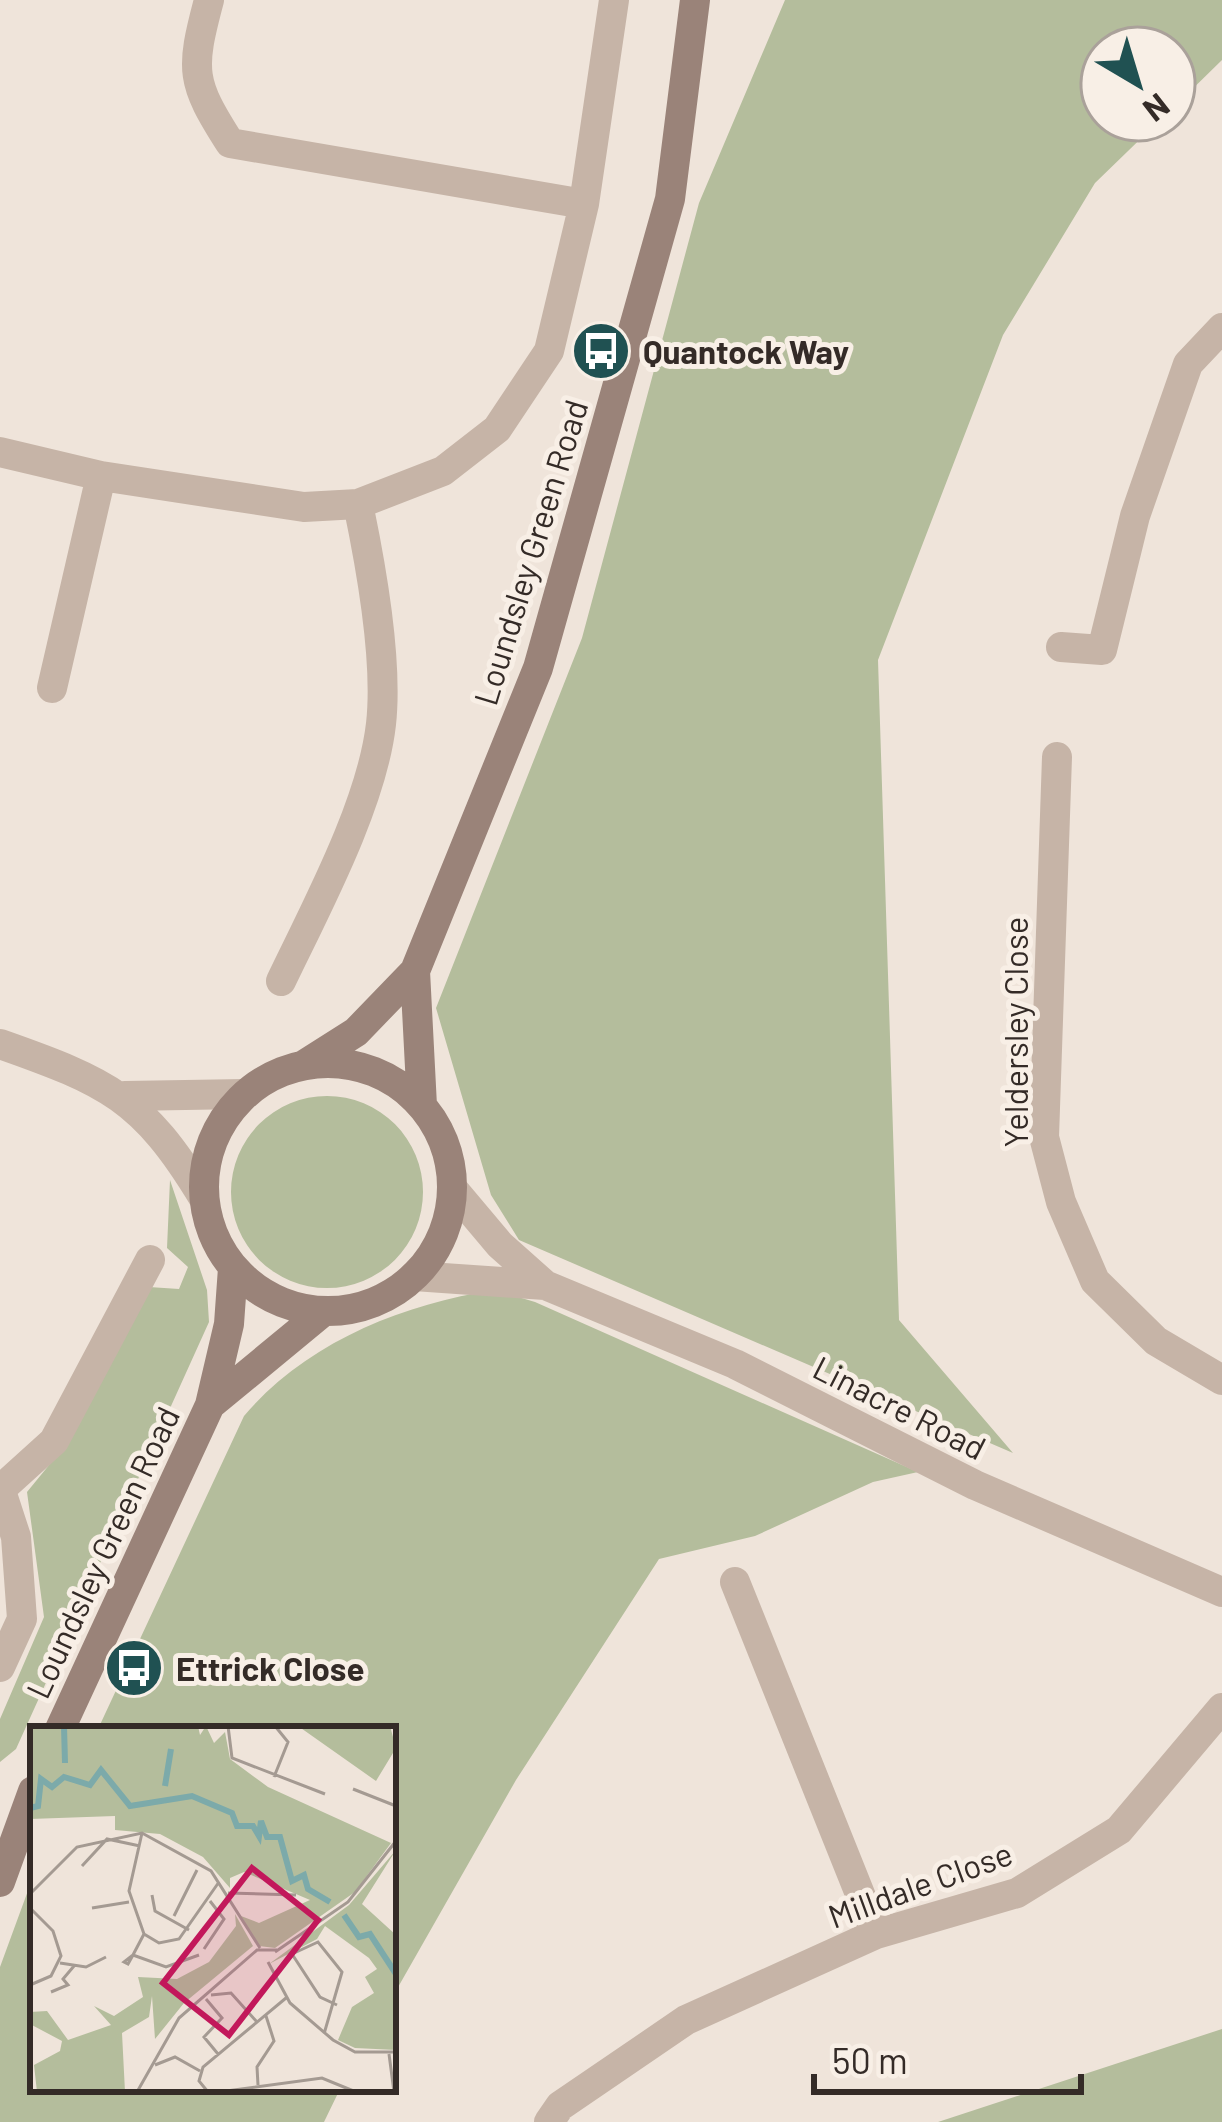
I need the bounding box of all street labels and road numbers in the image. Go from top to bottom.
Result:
street label: Loundsley Green Road [465,395,595,709]
street label: Yeldersley Close [995,917,1035,1147]
street label: Linacre Road [807,1347,993,1467]
street label: Loundsley Green Road [17,1400,187,1704]
street label: Milldale Close [823,1832,1017,1936]

